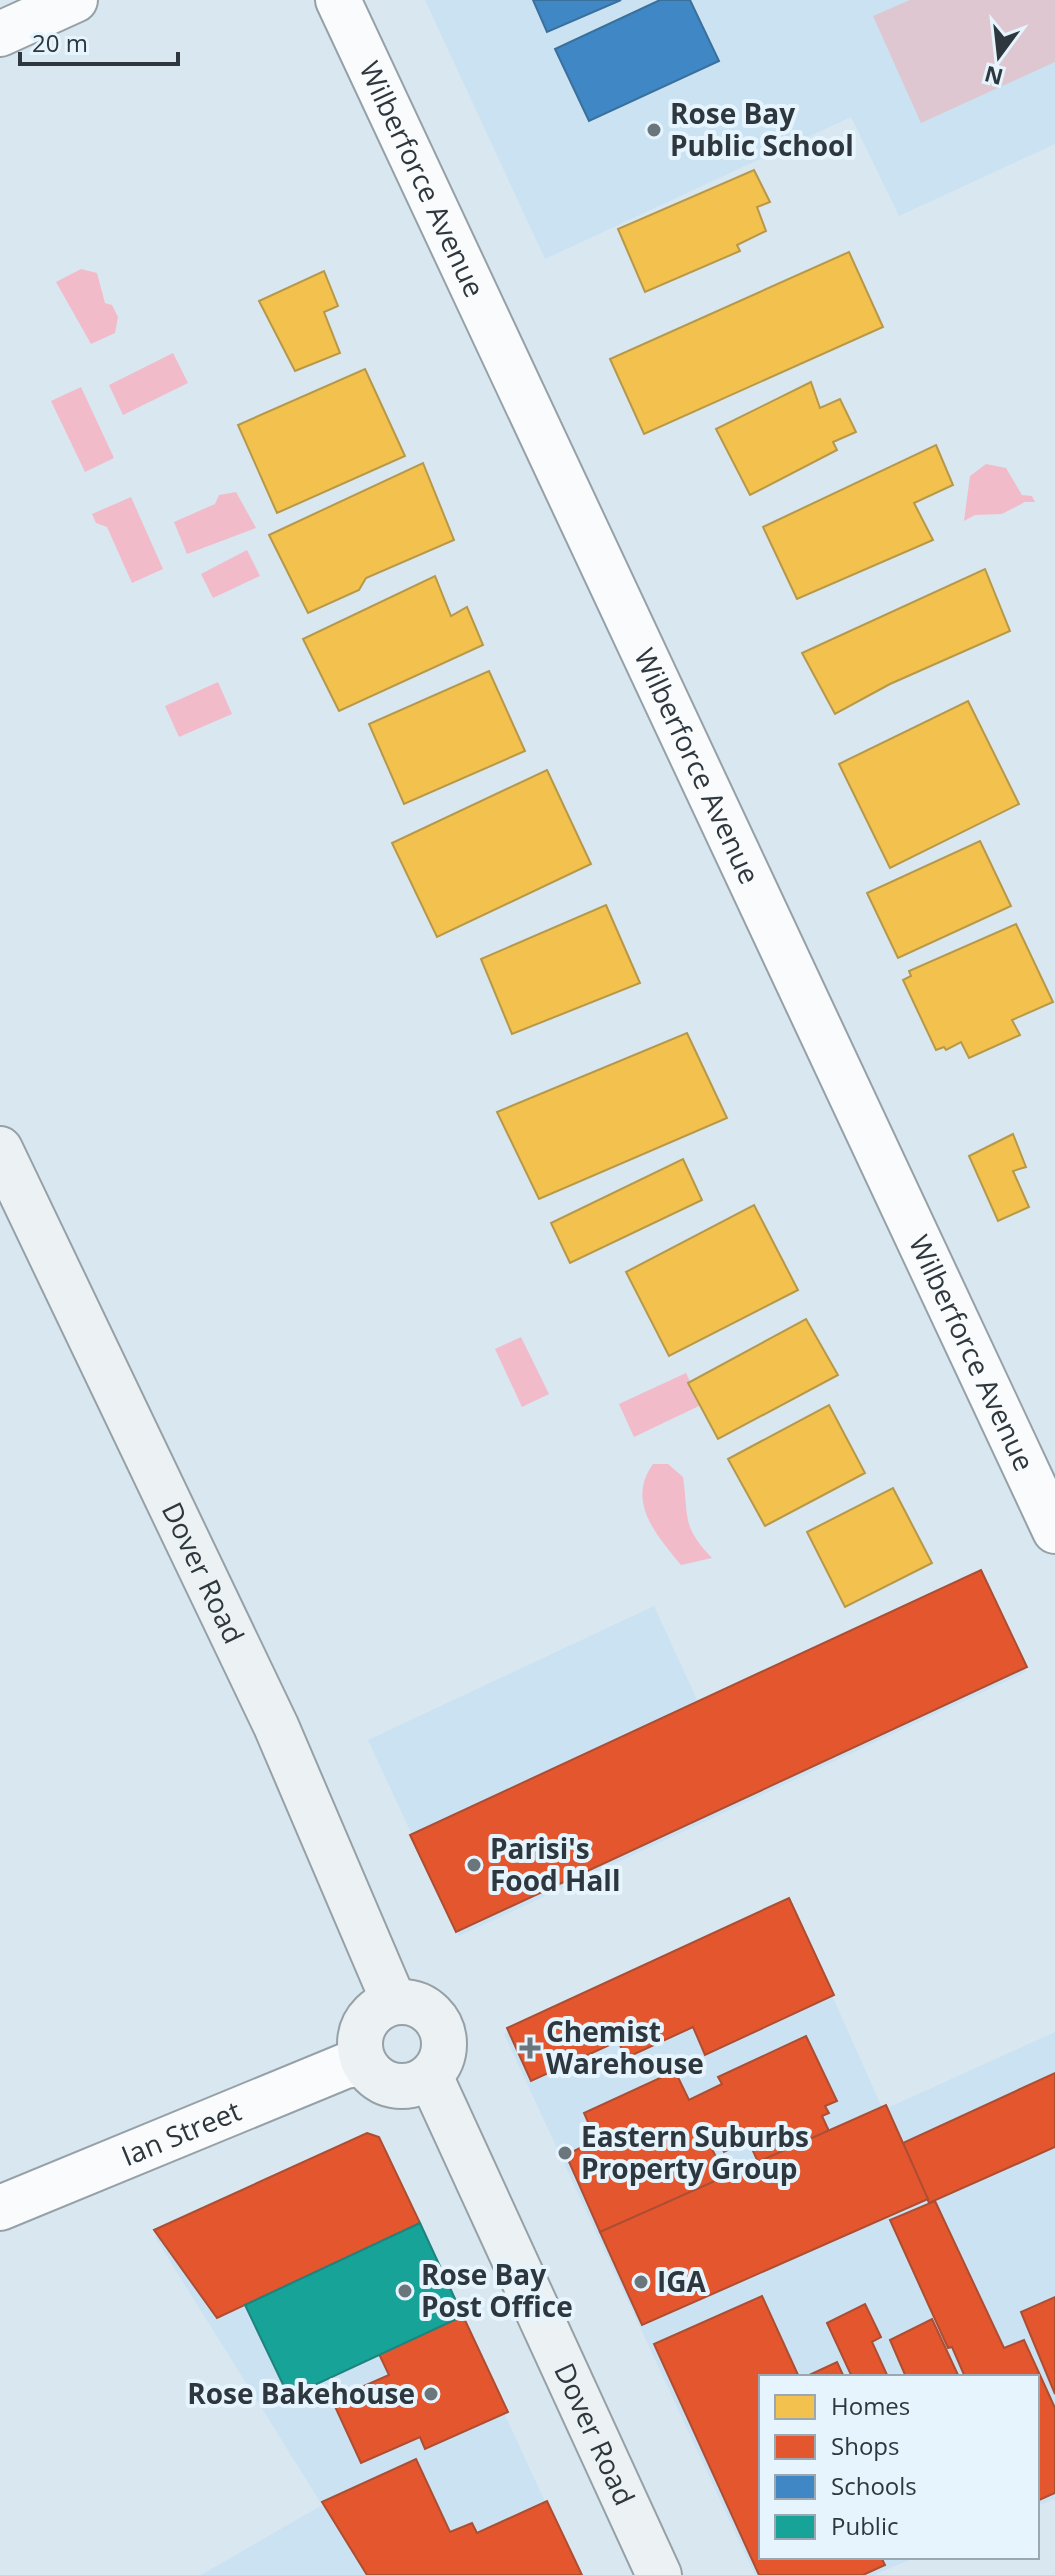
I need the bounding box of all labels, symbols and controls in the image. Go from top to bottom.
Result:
scale bar [20,16,178,66]
north arrow [959,16,1039,96]
text: 20 m [32,26,88,59]
street label: Wilberforce Avenue [351,55,494,303]
text: N [981,59,1006,93]
place label: Rose Bay Public School [670,94,854,164]
marker: Rose Bay Public School [645,121,663,139]
street label: Wilberforce Avenue [626,642,769,890]
street label: Wilberforce Avenue [901,1229,1044,1477]
street label: Dover Road [154,1496,254,1650]
place label: Parisi's Food Hall [490,1829,620,1899]
marker: Parisi's Food Hall [465,1856,483,1874]
place label: Chemist Warehouse [546,2012,704,2082]
marker: Chemist Warehouse [521,2039,539,2057]
street label: Ian Street [115,2091,246,2174]
place label: Eastern Suburbs Property Group [581,2117,809,2187]
marker: Eastern Suburbs Property Group [556,2144,574,2162]
place label: Rose Bay Post Office [421,2255,573,2325]
place label: IGA [657,2262,707,2300]
marker: IGA [632,2273,650,2291]
marker: Rose Bay Post Office [396,2282,414,2300]
street label: Dover Road [546,2356,644,2511]
place label: Rose Bakehouse [187,2374,415,2412]
legend [759,2375,1039,2559]
marker: Rose Bakehouse [422,2385,440,2403]
text: Homes [831,2389,910,2422]
text: Shops [831,2429,899,2462]
text: Schools [831,2469,917,2502]
text: Public [831,2509,898,2542]

